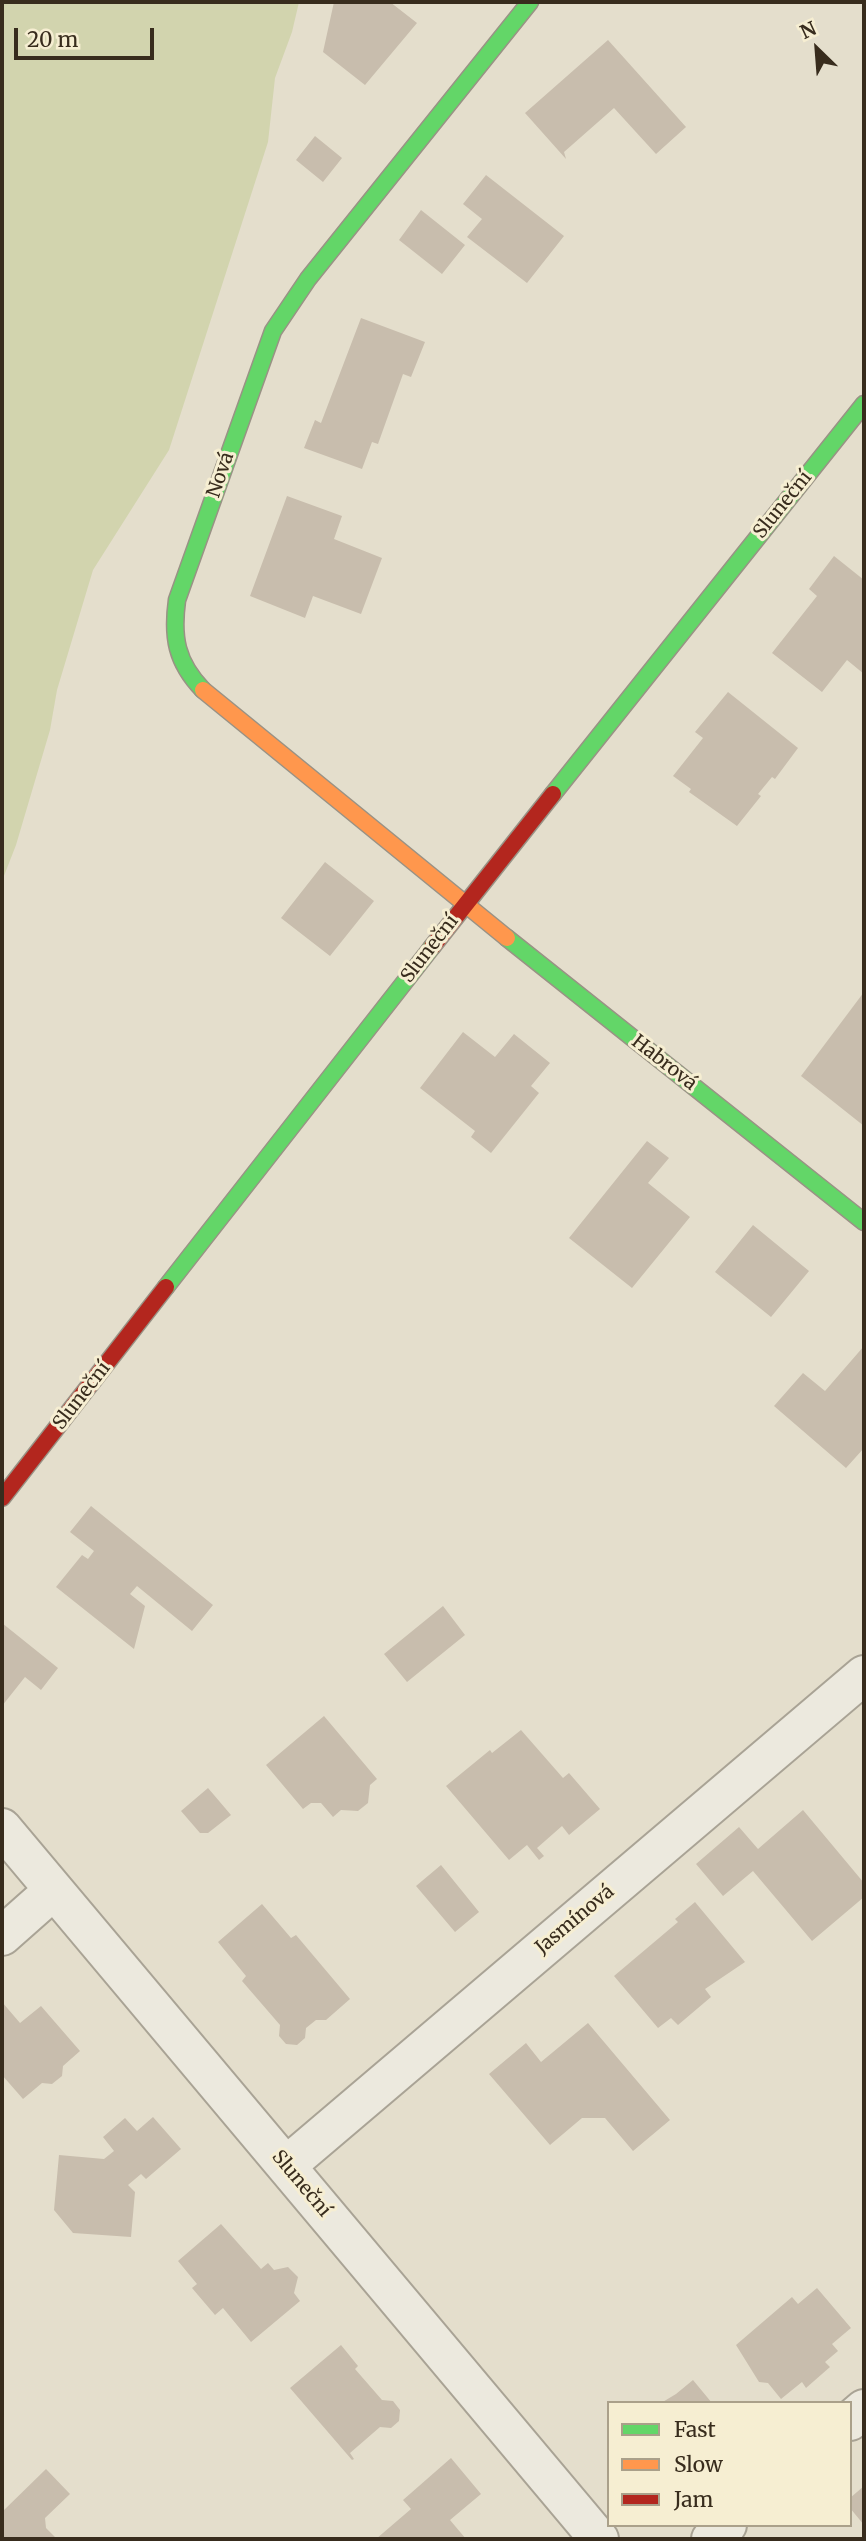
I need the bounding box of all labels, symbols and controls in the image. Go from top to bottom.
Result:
scale bar [18,14,158,58]
north arrow [782,14,852,84]
text: N [796,16,820,44]
text: 20 m [27,26,78,53]
street label: Nová [203,449,239,501]
street label: Sluneční [749,467,817,543]
street label: Sluneční [396,911,464,987]
street label: Habrová [627,1031,701,1095]
street label: Sluneční [48,1358,116,1434]
street label: Jasmínová [531,1881,619,1959]
street label: Sluneční [267,2146,335,2222]
legend [607,2401,852,2527]
text: Fast [674,2416,716,2443]
text: Slow [674,2451,723,2478]
text: Jam [674,2486,713,2513]

